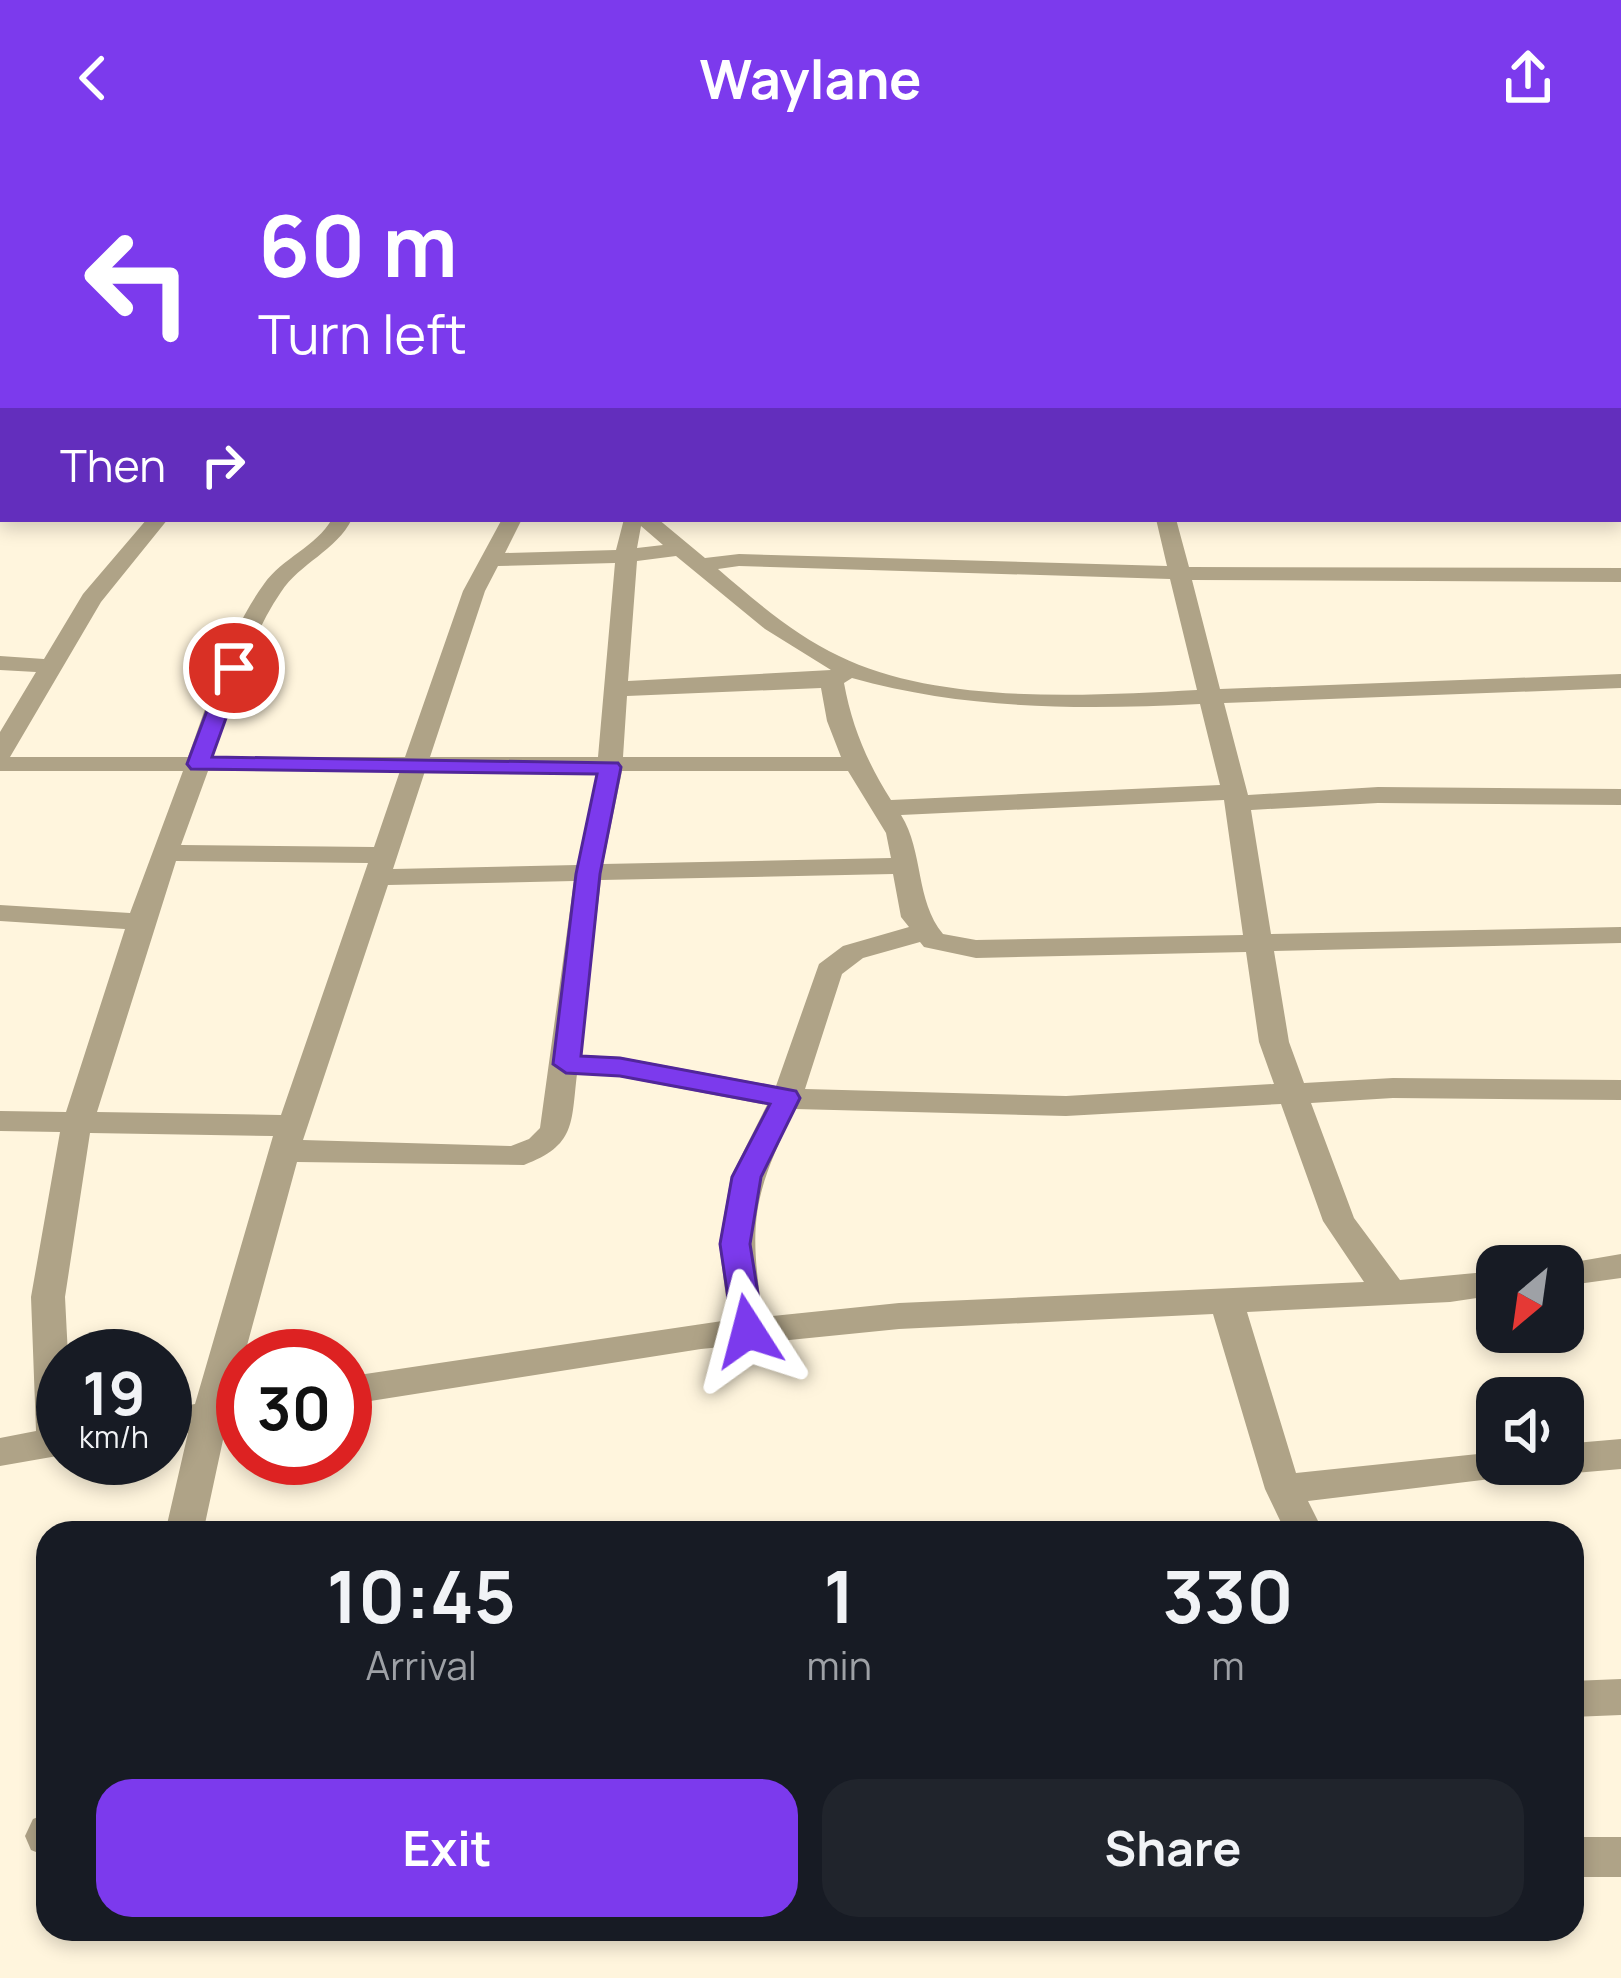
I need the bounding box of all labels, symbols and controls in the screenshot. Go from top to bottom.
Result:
text: Waylane [699,41,922,115]
icon: back [60,45,126,111]
icon: share [1495,45,1561,111]
text: 60 m [258,187,458,302]
icon: left [60,204,216,360]
text: Turn left [258,296,467,370]
icon: right [190,432,256,498]
text: Then [60,434,166,496]
pin [183,617,285,719]
icon: arrive [201,635,267,701]
north arrow [1476,1245,1584,1353]
map controls [1476,1245,1584,1485]
position arrow [685,1268,811,1394]
speed limit sign: 30 [216,1329,372,1485]
text: 19 [82,1351,146,1433]
button: sound [1476,1377,1584,1485]
text: km/h [79,1416,149,1457]
text: 10:45 [326,1546,516,1645]
text: 1 [823,1546,855,1645]
text: 330 [1162,1546,1294,1645]
text: Arrival [366,1638,477,1692]
text: min [807,1638,872,1692]
text: m [1211,1638,1244,1692]
button: Exit [96,1779,798,1917]
button: Share [822,1779,1524,1917]

